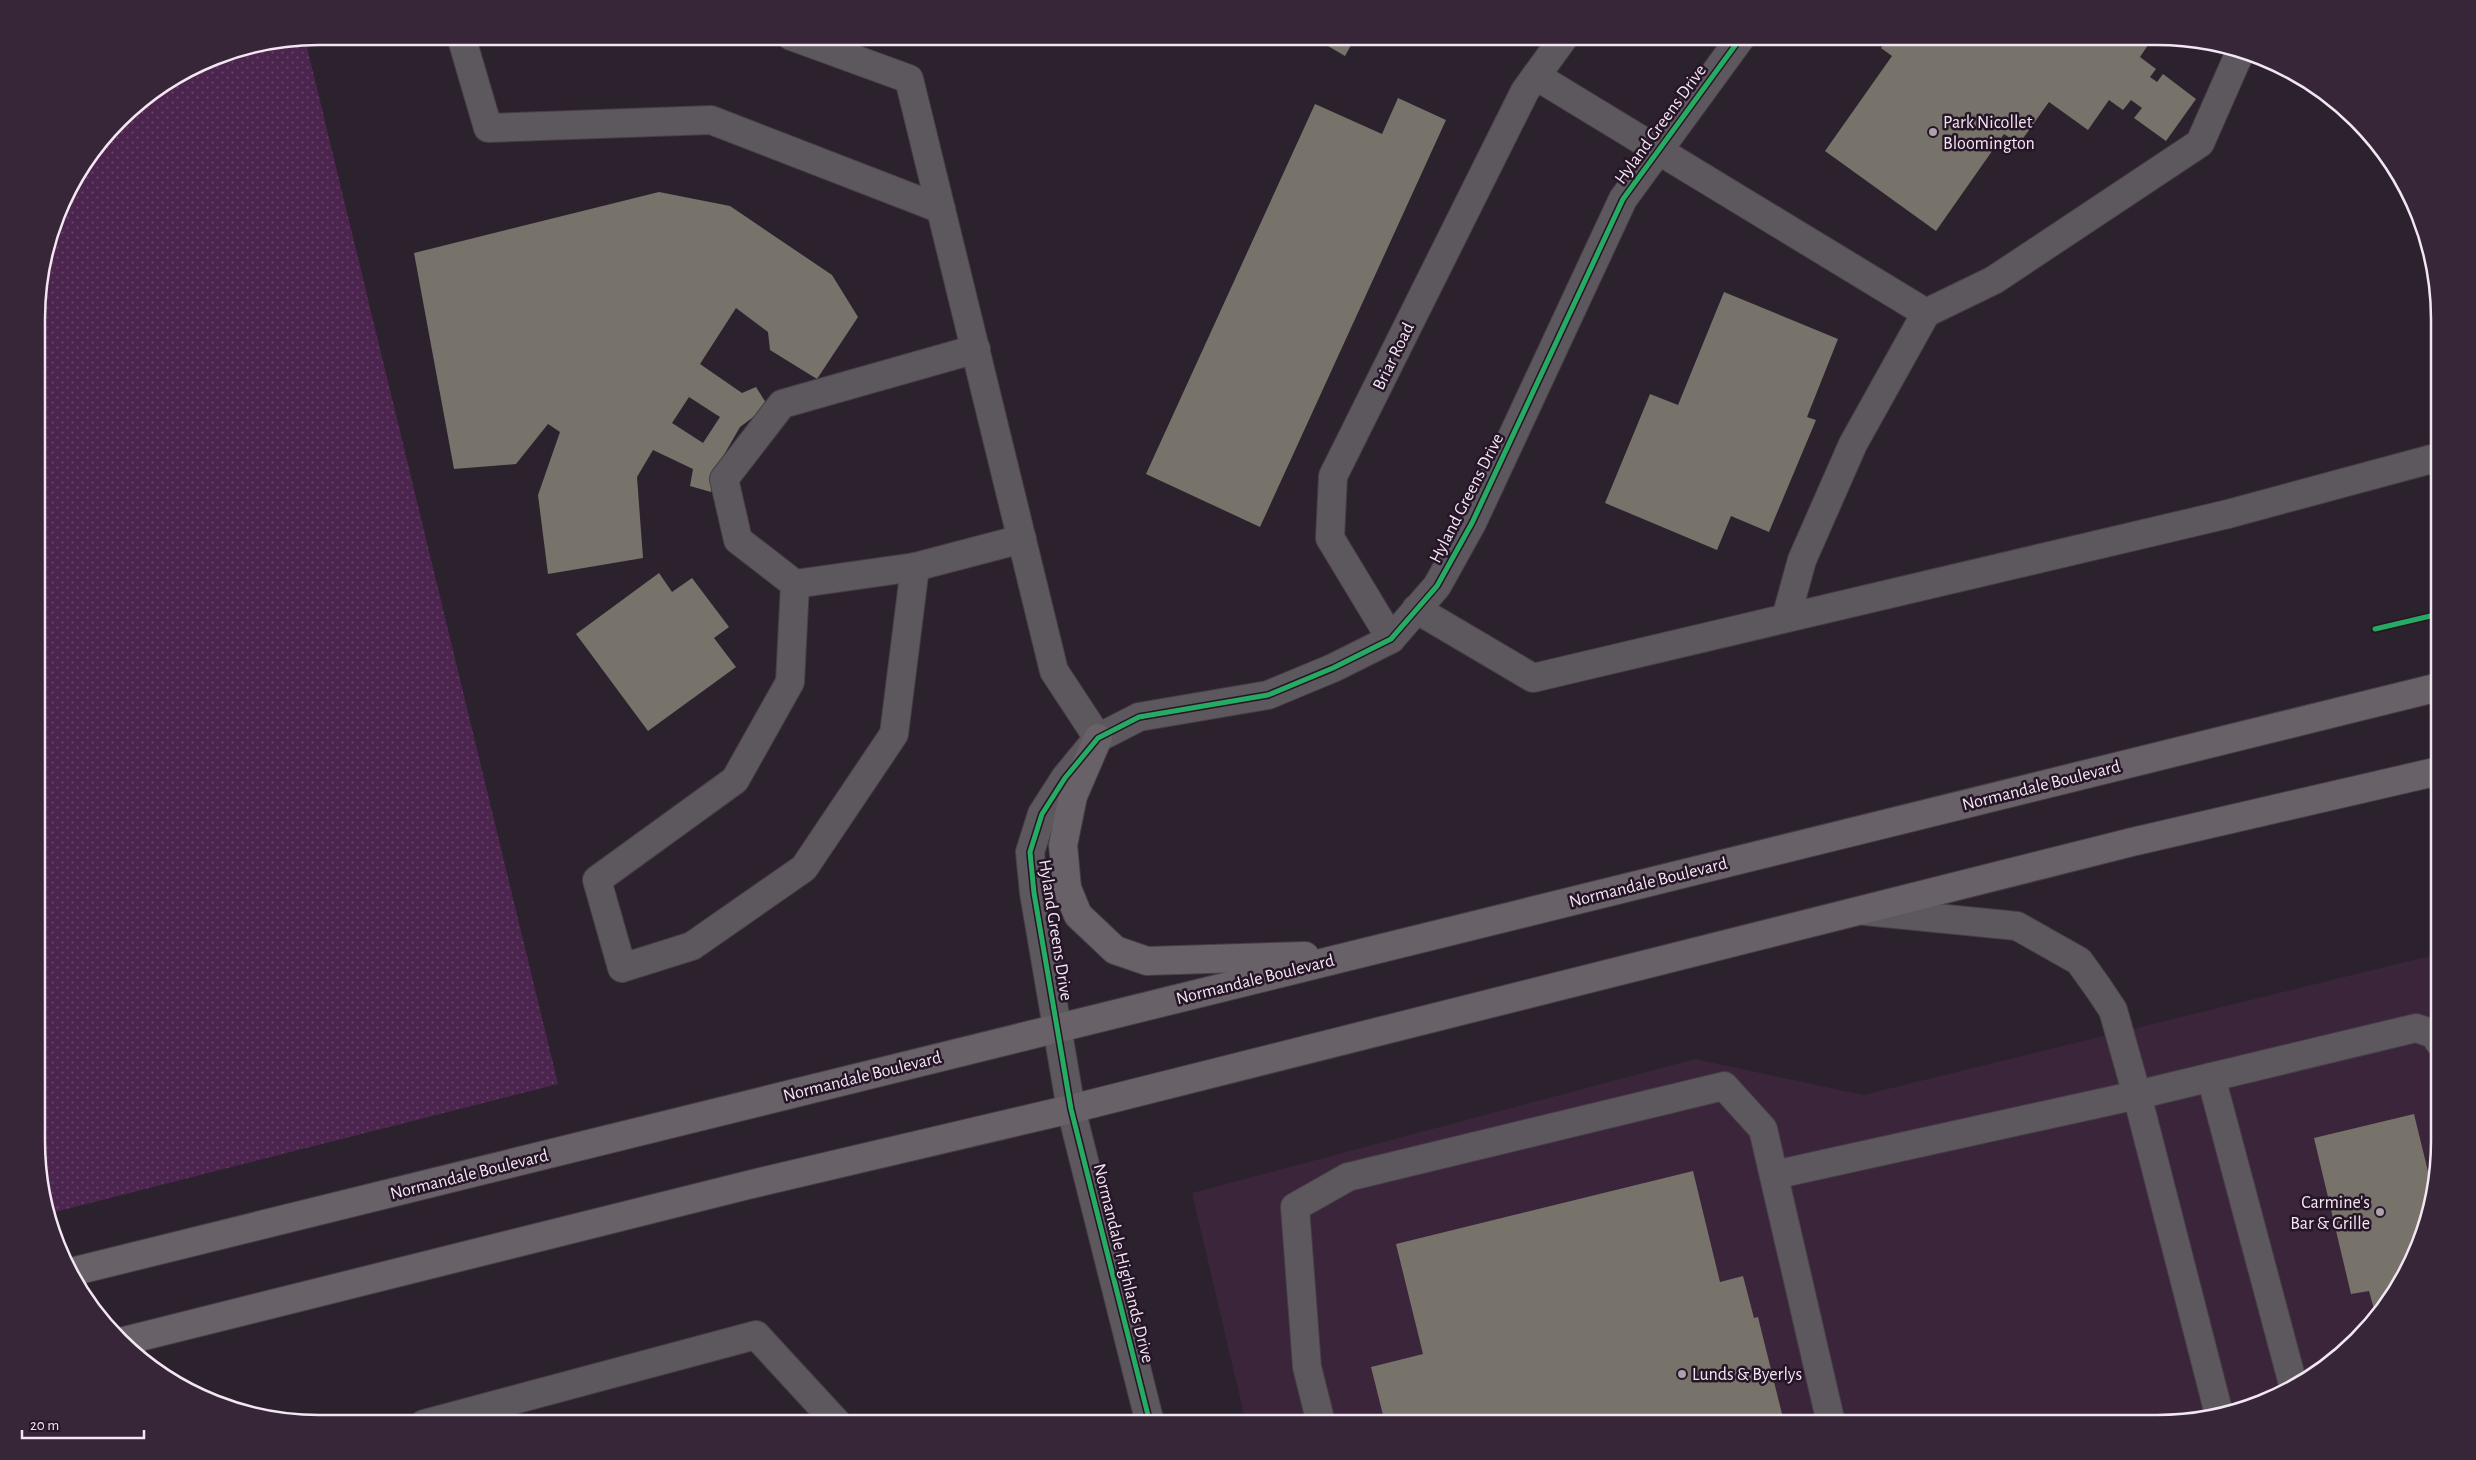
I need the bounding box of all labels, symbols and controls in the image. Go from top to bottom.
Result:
street label: Hyland Greens Drive [1612,62,1710,188]
place label: Park Nicollet Bloomington [1943,114,2035,153]
marker: Park Nicollet Bloomington [1927,126,1939,138]
street label: Briar Road [1370,320,1418,393]
street label: Hyland Greens Drive [1426,431,1507,566]
street label: Normandale Boulevard [1960,758,2122,814]
street label: Normandale Boulevard [1567,855,1729,911]
street label: Hyland Greens Drive [1035,858,1075,1002]
street label: Normandale Boulevard [1174,952,1336,1008]
street label: Normandale Boulevard [781,1049,943,1105]
street label: Normandale Boulevard [388,1147,550,1203]
street label: Normandale Highlands Drive [1090,1162,1157,1365]
place label: Carmine's Bar & Grille [2290,1194,2370,1233]
marker: Carmine's Bar & Grille [2374,1206,2386,1218]
place label: Lunds & Byerlys [1692,1366,1802,1384]
marker: Lunds & Byerlys [1676,1368,1688,1380]
scale bar [22,1408,145,1440]
text: 20 m [30,1418,59,1433]

